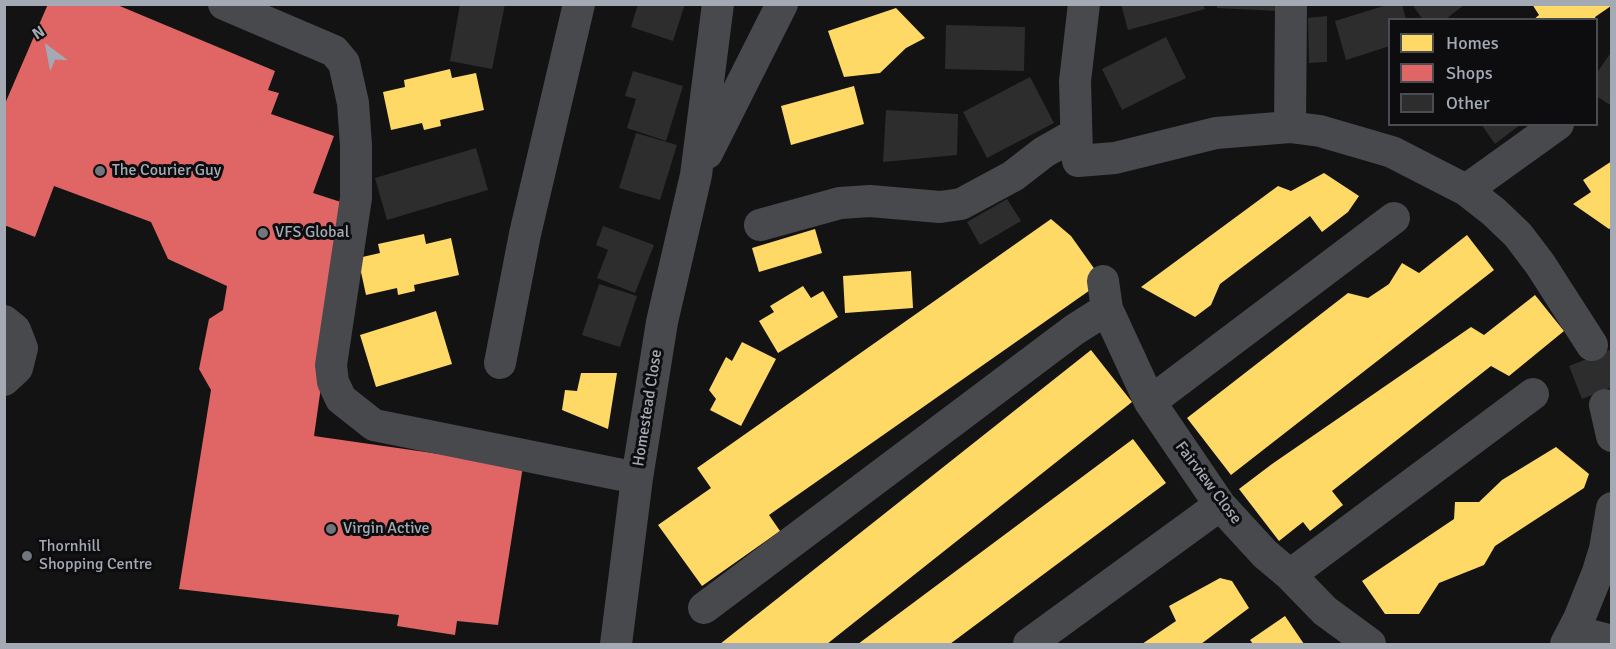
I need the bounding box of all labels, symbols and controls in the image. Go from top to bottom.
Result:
north arrow [18,18,78,78]
legend [1388,18,1598,126]
text: N [28,21,48,44]
text: Homes [1446,32,1499,54]
text: Shops [1446,62,1493,84]
text: Other [1446,92,1490,114]
place label: The Courier Guy [112,161,221,181]
marker: The Courier Guy [93,164,107,178]
place label: VFS Global [275,223,349,243]
marker: VFS Global [256,226,270,240]
street label: Homestead Close [629,348,667,468]
street label: Fairview Close [1171,438,1245,528]
place label: Virgin Active [343,519,429,539]
marker: Virgin Active [324,522,338,536]
place label: Thornhill Shopping Centre [39,537,152,575]
marker: Thornhill Shopping Centre [20,549,34,563]

